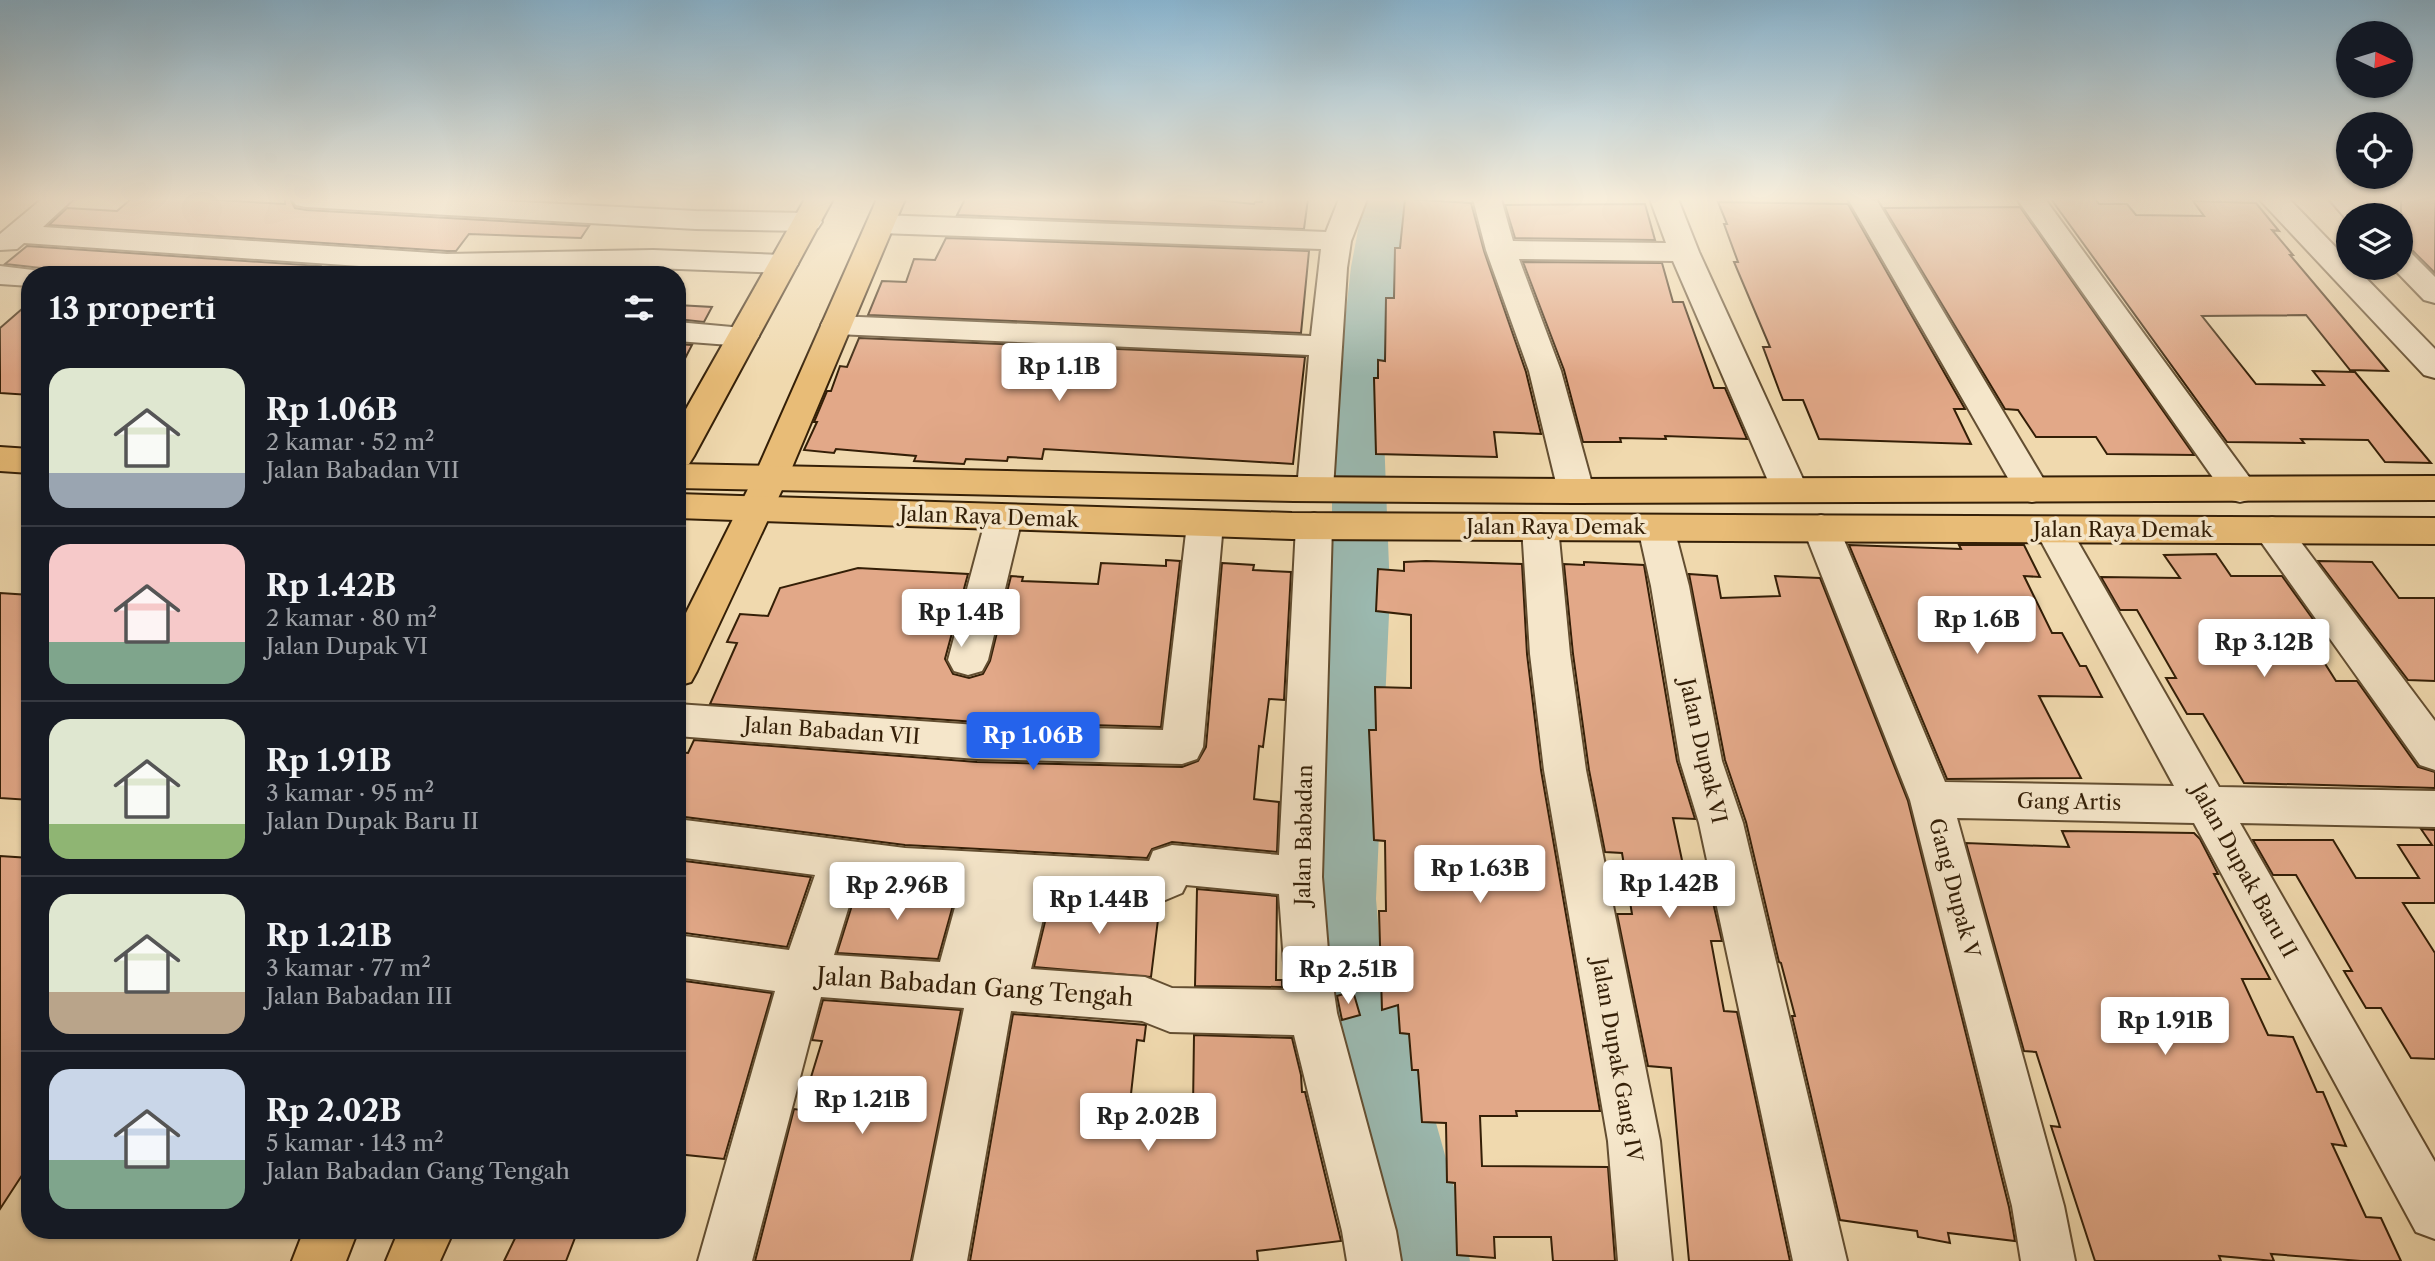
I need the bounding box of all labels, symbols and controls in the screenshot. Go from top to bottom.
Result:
north arrow [2336,21,2413,98]
map controls [2336,21,2413,280]
button: locate [2336,112,2413,189]
button: layers [2336,203,2413,280]
icon: filters [620,289,658,327]
text: 13 properti [49,290,216,327]
pin: Rp 1.1B [994,344,1124,403]
text: Rp 1.1B [1017,352,1101,380]
text: Rp 1.06B [266,391,398,428]
icon: home [105,396,189,480]
text: 2 kamar · 52 m² [266,428,434,456]
text: Jalan Babadan VII [266,456,459,484]
street label: Jalan Raya Demak [896,501,1080,532]
street label: Jalan Raya Demak [1463,514,1646,539]
street label: Jalan Raya Demak [2030,517,2213,542]
text: Rp 1.42B [266,567,396,604]
icon: home [105,572,189,656]
pin: Rp 1.4B [896,590,1026,649]
pin: Rp 1.6B [1912,596,2042,656]
text: Rp 1.4B [918,598,1004,626]
text: 2 kamar · 80 m² [266,604,437,632]
text: Rp 1.6B [1934,605,2020,633]
pin: Rp 3.12B [2192,620,2336,679]
text: Rp 3.12B [2214,628,2314,656]
text: Jalan Dupak VI [266,632,428,660]
street label: Jalan Dupak VI [1674,673,1732,826]
street label: Jalan Babadan VII [740,712,921,749]
pin: Rp 1.06B [961,712,1105,772]
text: Rp 1.06B [983,721,1083,749]
text: Rp 1.91B [266,742,392,779]
icon: home [105,747,189,831]
street label: Jalan Babadan [1290,764,1317,909]
street label: Jalan Dupak Baru II [2185,777,2303,962]
text: 3 kamar · 95 m² [266,779,434,807]
street label: Gang Artis [2017,788,2121,815]
text: Jalan Dupak Baru II [266,807,479,835]
street label: Gang Dupak V [1924,815,1985,961]
pin: Rp 1.63B [1408,846,1552,905]
text: Rp 1.63B [1430,854,1530,882]
pin: Rp 1.42B [1597,860,1741,920]
pin: Rp 2.96B [825,862,969,922]
text: Rp 1.42B [1619,869,1719,897]
text: Rp 2.96B [846,871,948,899]
pin: Rp 1.44B [1027,876,1171,936]
text: Rp 1.44B [1049,885,1149,913]
text: Rp 1.21B [266,917,392,954]
icon: home [105,922,189,1006]
pin: Rp 2.51B [1276,946,1420,1006]
street label: Jalan Dupak Gang IV [1587,953,1648,1165]
text: 3 kamar · 77 m² [266,954,431,982]
text: Rp 2.51B [1299,955,1397,983]
street label: Jalan Babadan Gang Tengah [812,961,1134,1012]
text: Jalan Babadan III [266,982,452,1010]
pin: Rp 1.91B [2093,998,2237,1057]
text: Rp 1.91B [2117,1006,2213,1034]
pin: Rp 1.21B [790,1076,934,1136]
text: Rp 1.21B [814,1085,910,1113]
text: Rp 2.02B [266,1092,402,1129]
pin: Rp 2.02B [1076,1094,1220,1153]
icon: home [105,1097,189,1181]
text: Rp 2.02B [1096,1102,1200,1130]
text: 5 kamar · 143 m² [266,1129,444,1157]
text: Jalan Babadan Gang Tengah [266,1157,570,1185]

